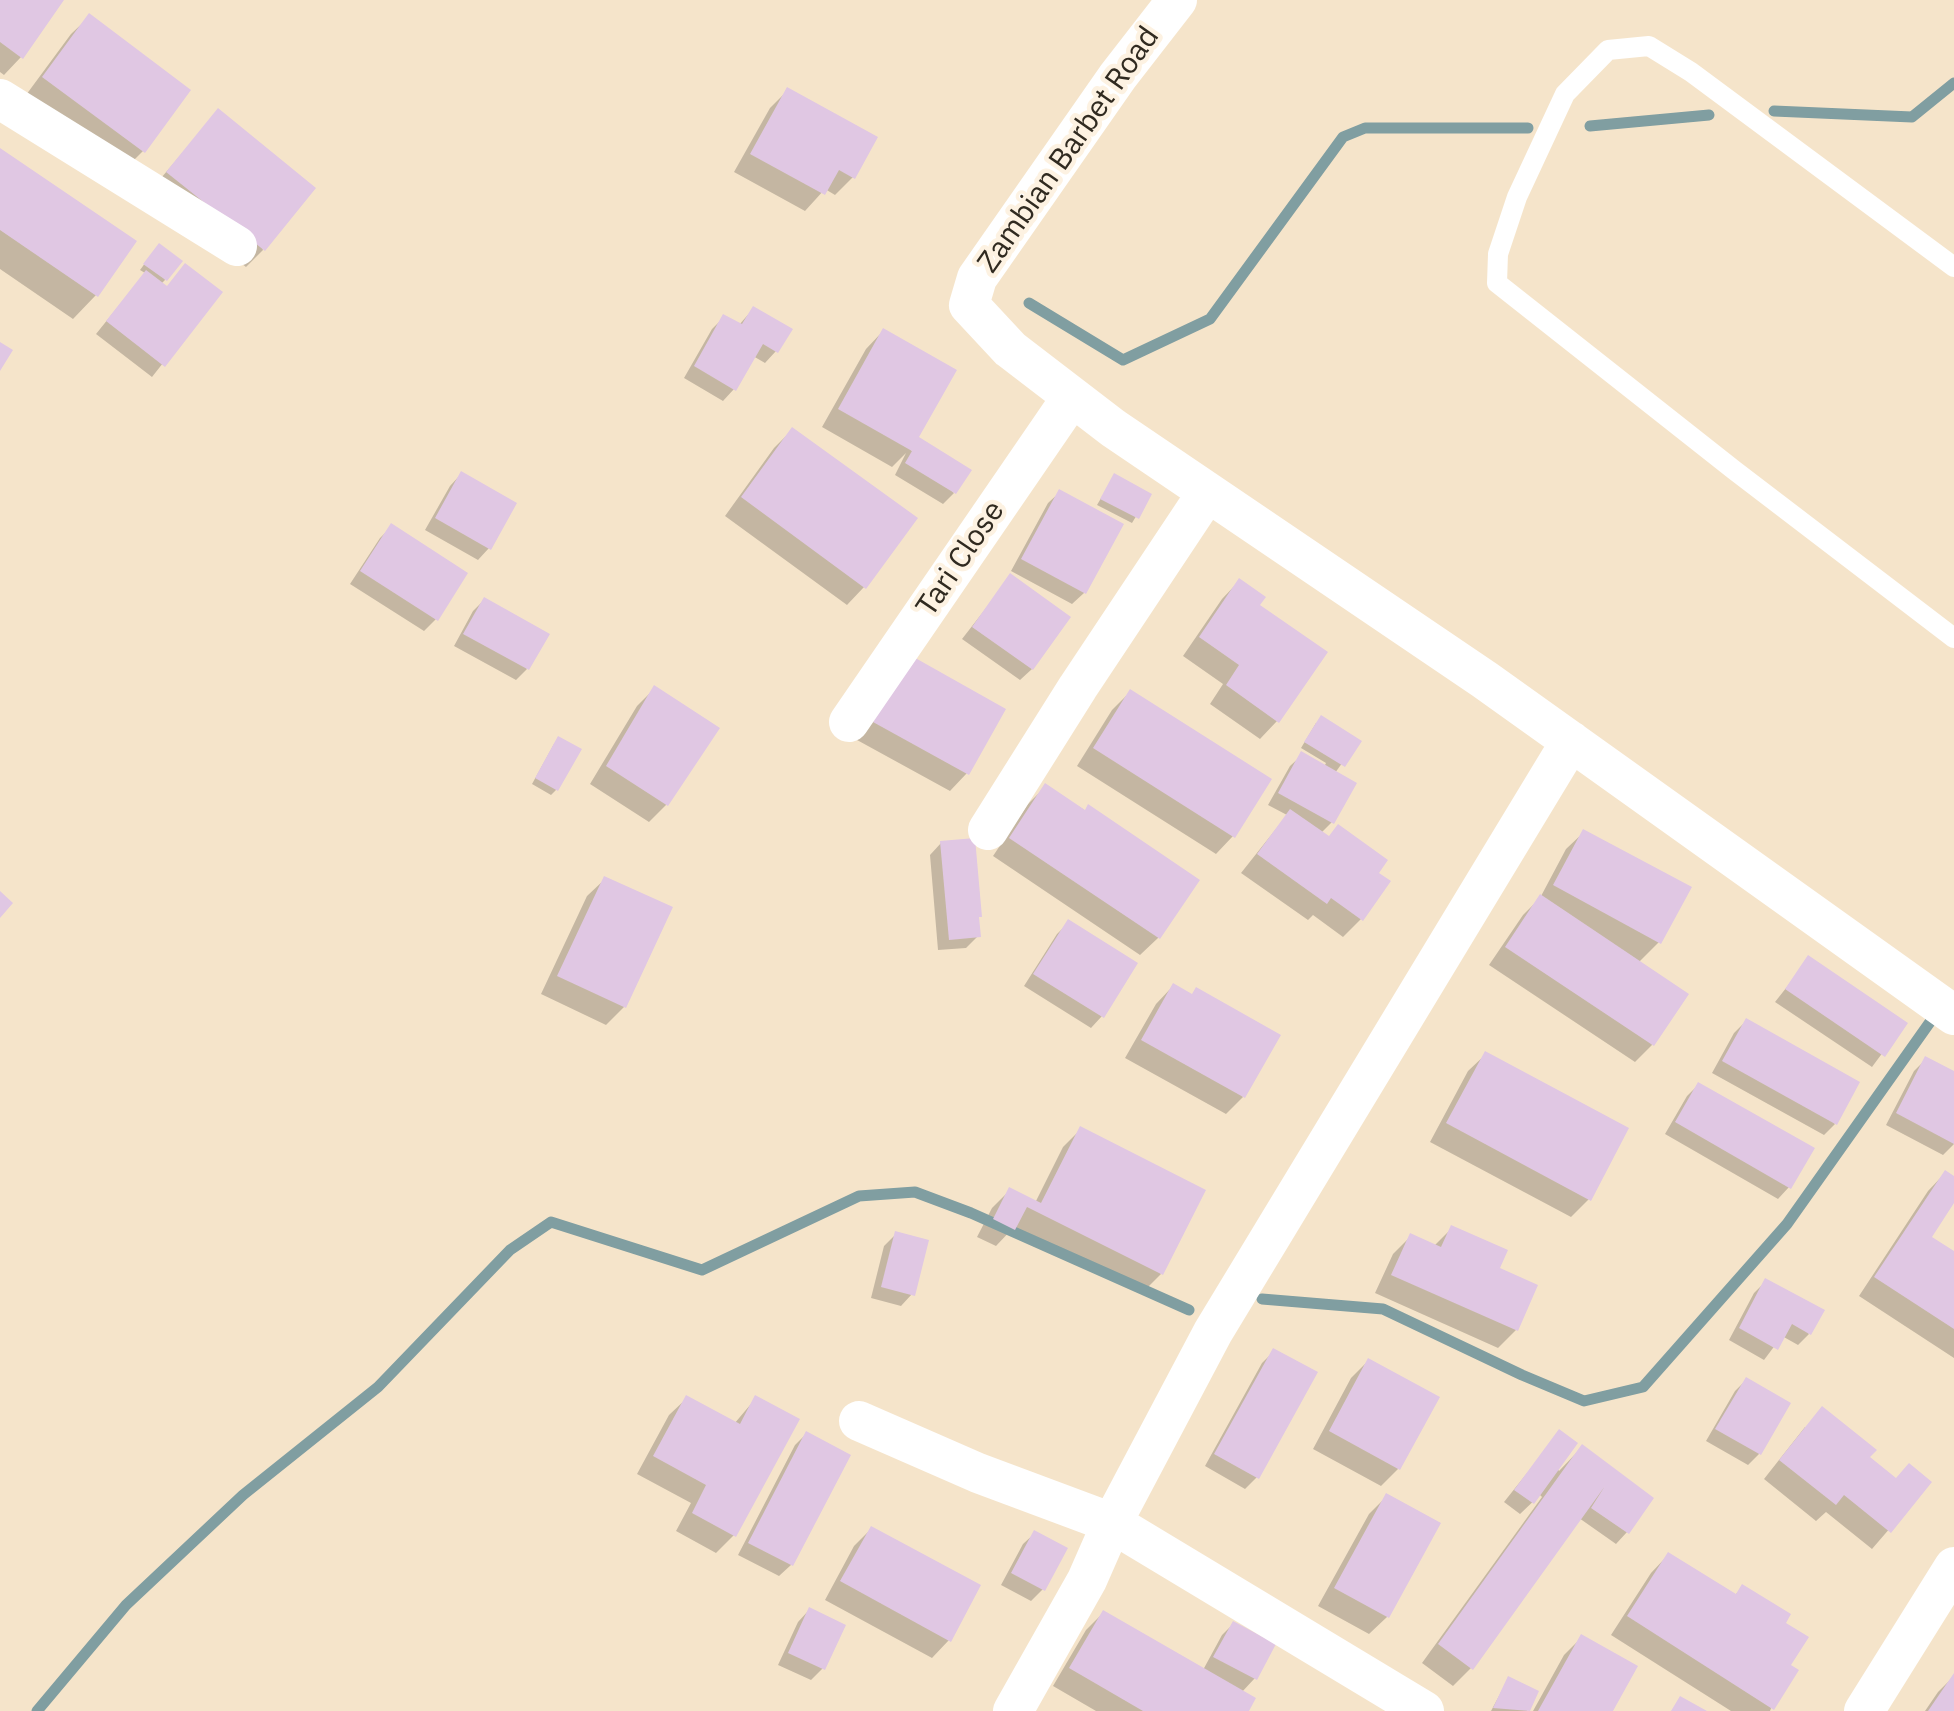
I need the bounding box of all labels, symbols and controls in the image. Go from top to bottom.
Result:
street label: Zambian Barbet Road [971,20,1167,280]
street label: Tari Close [909,494,1013,624]

